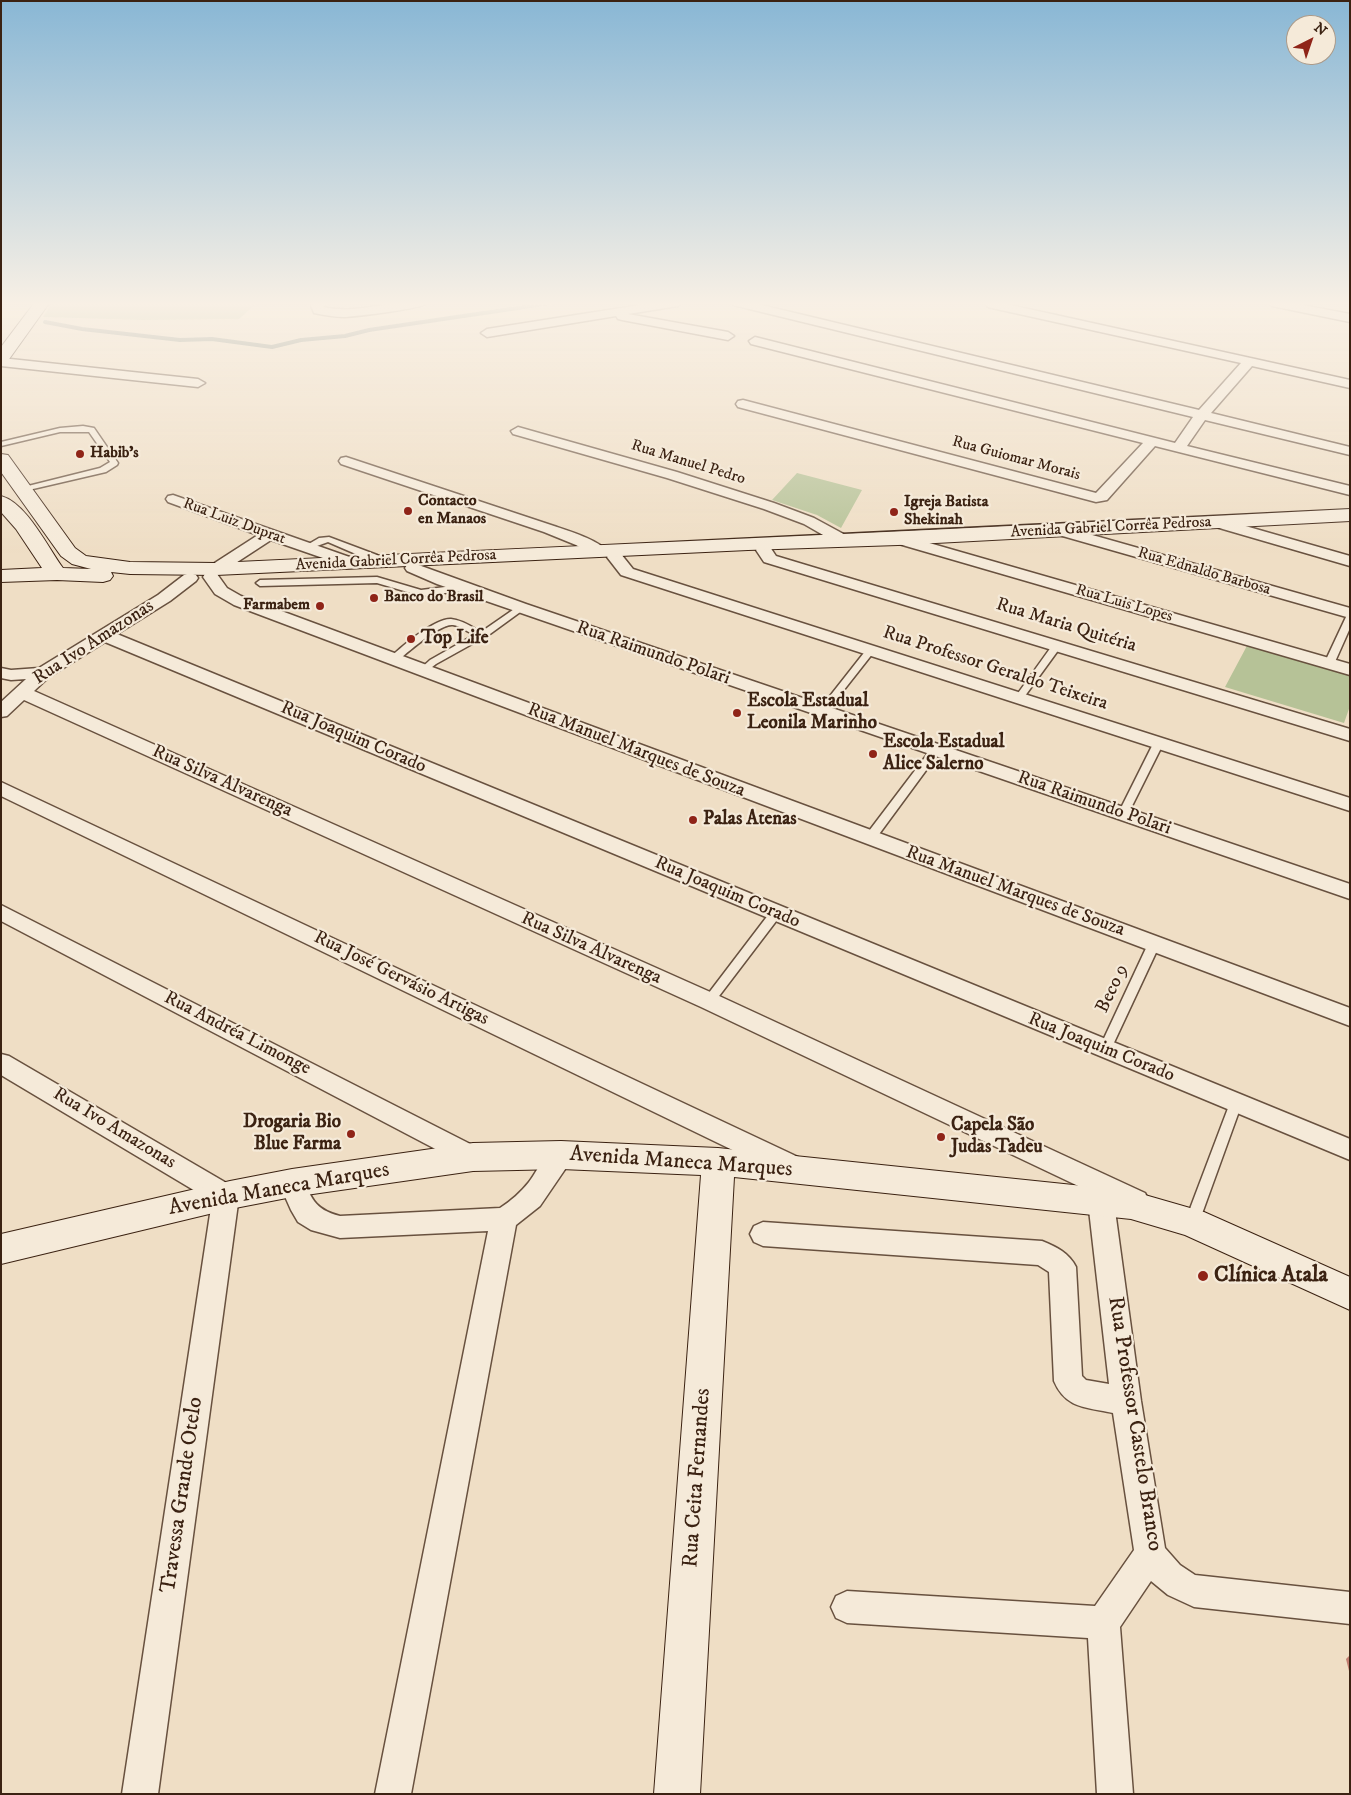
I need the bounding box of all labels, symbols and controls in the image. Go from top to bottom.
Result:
north arrow [1286,15,1336,65]
text: N [1310,19,1330,40]
street label: Rua Guiomar Morais [950,433,1082,485]
street label: Rua Manuel Pedro [629,437,747,489]
place label: Habib's [90,444,139,464]
marker: Habib's [74,448,86,460]
place label: Contacto en Manaos [418,492,486,530]
place label: Igreja Batista Shekinah [904,493,988,531]
street label: Rua Luiz Duprat [180,495,288,549]
marker: Contacto en Manaos [402,505,414,517]
marker: Igreja Batista Shekinah [888,506,900,518]
street label: Avenida Gabriel Corrêa Pedrosa [1010,513,1212,543]
street label: Rua Ednaldo Barbosa [1135,544,1273,600]
street label: Avenida Gabriel Corrêa Pedrosa [295,546,497,576]
street label: Rua Luis Lopes [1073,581,1175,627]
place label: Banco do Brasil [384,588,484,608]
marker: Banco do Brasil [368,592,380,604]
street label: Rua Maria Quitéria [993,594,1139,658]
street label: Rua Ivo Amazonas [29,596,159,690]
place label: Farmabem [243,596,310,616]
marker: Farmabem [314,600,326,612]
street label: Rua Raimundo Polari [573,617,733,691]
street label: Rua Professor Geraldo Teixeira [880,622,1110,716]
place label: Top Life [421,628,489,650]
marker: Top Life [405,633,417,645]
place label: Escola Estadual Leonila Marinho [747,691,877,735]
street label: Rua Joaquim Corado [277,697,429,779]
street label: Rua Manuel Marques de Souza [524,699,748,803]
marker: Escola Estadual Leonila Marinho [731,707,743,719]
place label: Escola Estadual Alice Salerno [883,732,1004,776]
street label: Rua Silva Alvarenga [148,741,296,823]
marker: Escola Estadual Alice Salerno [867,748,879,760]
street label: Rua Raimundo Polari [1014,767,1174,841]
place label: Palas Atenas [703,809,797,831]
marker: Palas Atenas [687,814,699,826]
street label: Rua Manuel Marques de Souza [902,842,1128,942]
street label: Rua Joaquim Corado [651,852,803,934]
street label: Rua Silva Alvarenga [517,908,665,990]
street label: Rua José Gervásio Artigas [310,927,492,1031]
street label: Beco 9 [1092,961,1134,1017]
street label: Rua Andréa Limonge [160,987,314,1081]
street label: Rua Joaquim Corado [1024,1008,1178,1088]
street label: Rua Ivo Amazonas [48,1083,180,1175]
place label: Drogaria Bio Blue Farma [243,1112,341,1156]
place label: Capela São Judas Tadeu [951,1115,1043,1159]
marker: Drogaria Bio Blue Farma [345,1128,357,1140]
marker: Capela São Judas Tadeu [935,1131,947,1143]
street label: Avenida Maneca Marques [569,1142,793,1184]
street label: Avenida Maneca Marques [167,1158,391,1222]
place label: Clínica Atala [1214,1263,1328,1289]
marker: Clínica Atala [1196,1269,1210,1283]
street label: Rua Professor Castelo Branco [1101,1295,1167,1553]
street label: Rua Ceita Fernandes [679,1387,717,1569]
street label: Travessa Grande Otelo [156,1395,210,1595]

